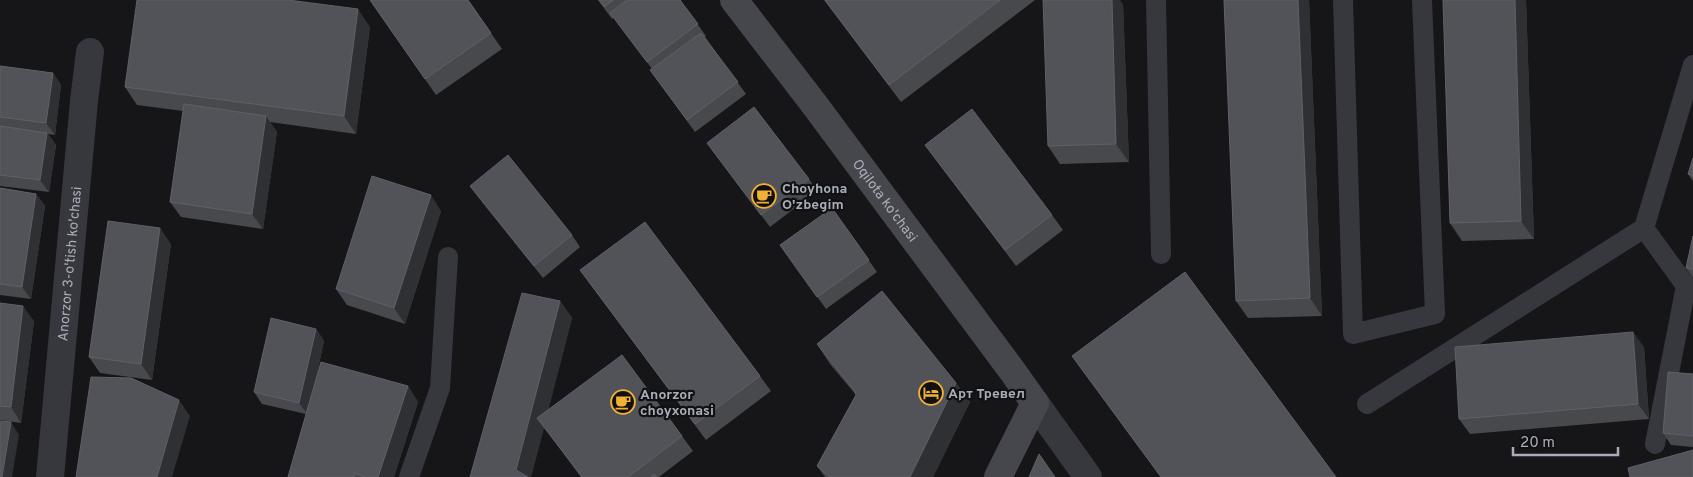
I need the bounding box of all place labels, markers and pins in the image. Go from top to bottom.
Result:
place label: Choyhona O'zbegim [782,181,847,214]
cafe icon: Choyhona O'zbegim [751,183,777,209]
hotel icon: Арт Тревел [918,380,944,406]
place label: Арт Тревел [948,386,1025,403]
place label: Anorzor choyxonasi [640,387,714,420]
cafe icon: Anorzor choyxonasi [610,389,636,415]

